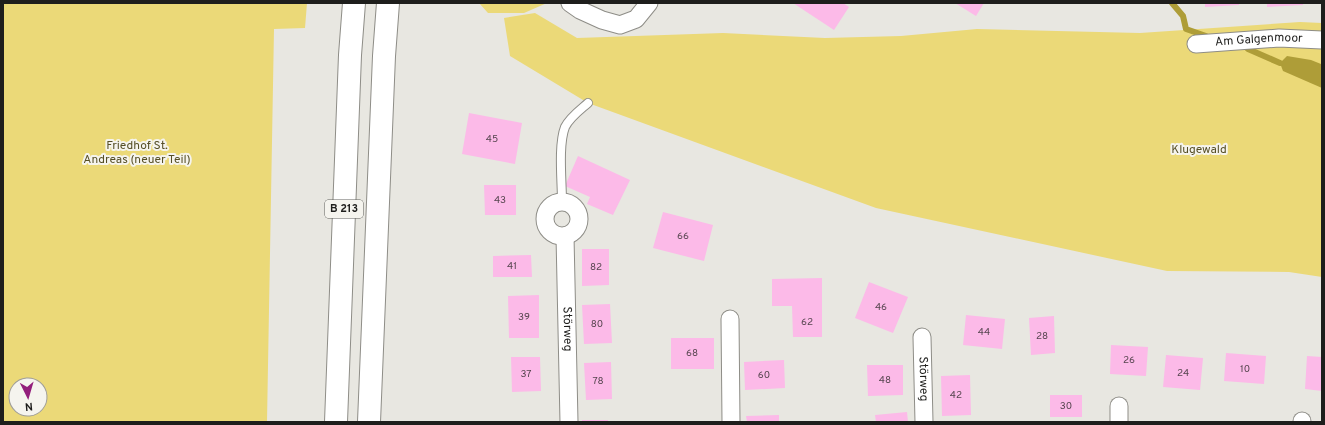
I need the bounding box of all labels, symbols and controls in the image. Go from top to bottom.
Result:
street label: Am Galgenmoor [1215,30,1303,51]
house number: 45 [486,133,498,146]
park label: Friedhof St. Andreas (neuer Teil) [83,138,191,168]
park label: Klugewald [1171,142,1227,158]
house number: 43 [494,194,506,207]
road number: B 213 [325,200,363,218]
house number: 66 [677,230,689,243]
house number: 41 [507,260,517,273]
house number: 82 [590,261,602,274]
house number: 46 [875,301,887,314]
street label: Störweg [559,306,575,352]
house number: 39 [518,311,530,324]
house number: 62 [801,316,813,329]
house number: 80 [591,318,603,331]
house number: 44 [978,326,990,339]
house number: 28 [1036,330,1048,343]
house number: 68 [686,347,698,360]
house number: 26 [1123,354,1135,367]
street label: Störweg [914,356,932,402]
house number: 10 [1240,363,1250,376]
house number: 24 [1177,367,1189,380]
house number: 37 [520,368,532,381]
house number: 60 [758,369,770,382]
house number: 48 [879,374,891,387]
house number: 78 [592,375,604,388]
north arrow [8,377,48,417]
house number: 42 [950,389,962,402]
text: N [24,399,33,413]
house number: 30 [1060,400,1072,413]

